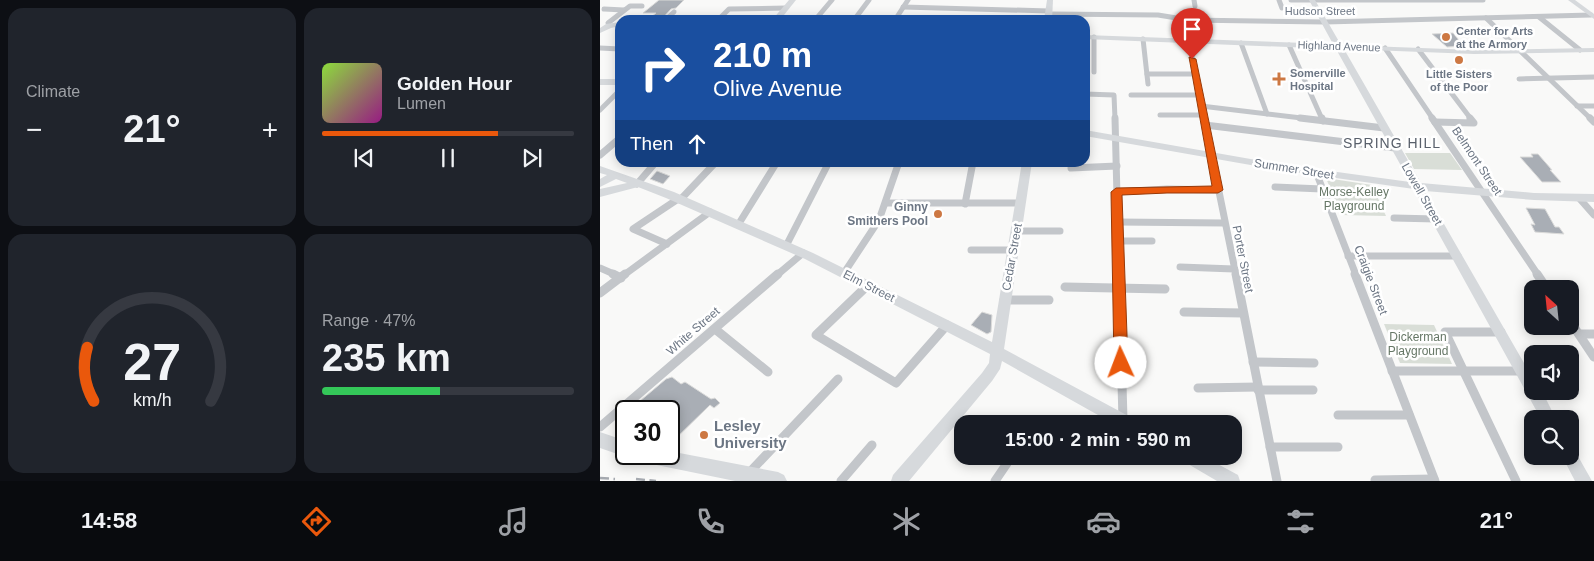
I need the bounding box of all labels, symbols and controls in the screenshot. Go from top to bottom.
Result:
street label: Hudson Street [1285,5,1355,17]
pin [1171,8,1213,59]
icon: arrive [1178,15,1206,43]
place label: Center for Arts at the Armory [1456,25,1533,50]
marker: Center for Arts at the Armory [1440,31,1452,43]
icon: right [630,35,695,100]
text: 210 m [713,35,812,74]
street label: Highland Avenue [1297,39,1381,53]
marker: Little Sisters of the Poor [1453,54,1465,66]
place label: Somerville Hospital [1290,67,1346,92]
place label: Little Sisters of the Poor [1426,68,1492,93]
marker: Somerville Hospital [1272,72,1286,86]
text: Golden Hour [397,73,512,94]
text: Olive Avenue [713,76,842,101]
text: Climate [26,83,80,100]
text: Lumen [397,95,446,112]
text: 21° [123,108,181,150]
text: − [26,114,42,145]
text: + [262,114,278,145]
street label: Belmont Street [1449,124,1505,198]
icon: ahead [683,130,711,158]
text: Then [630,133,673,154]
district label: SPRING HILL [1343,135,1441,151]
icon: previous [350,144,378,172]
icon: pause [434,144,462,172]
icon: next [518,144,546,172]
street label: Summer Street [1253,156,1336,182]
street label: Lowell Street [1399,160,1446,228]
park label: Morse-Kelley Playground [1319,185,1389,213]
place label: Ginny Smithers Pool [847,200,928,228]
marker: Ginny Smithers Pool [932,208,944,220]
street label: Cedar Street [999,222,1025,292]
street label: Porter Street [1230,224,1256,294]
street label: Craigie Street [1351,243,1391,317]
street label: Elm Street [841,267,898,305]
north arrow [1524,280,1579,335]
map controls [1524,280,1579,465]
street label: White Street [663,304,723,358]
text: Range · 47% [322,312,415,329]
park label: Dickerman Playground [1388,330,1448,358]
text: 27 [123,333,181,391]
position arrow [1094,336,1146,388]
text: 235 km [322,337,451,379]
button: sound [1524,345,1579,400]
text: km/h [133,390,171,410]
speed limit sign: 30 [615,400,680,465]
button: search [1524,410,1579,465]
place label: Lesley University [714,417,787,451]
marker: Lesley University [698,429,710,441]
text: 15:00 · 2 min · 590 m [1005,429,1191,450]
icon: directions [299,504,334,539]
icon: music [496,504,531,539]
icon: phone [693,504,728,539]
icon: climate [889,504,924,539]
icon: car [1086,504,1121,539]
icon: filters [1283,504,1318,539]
text: 14:58 [81,508,137,533]
text: 21° [1480,508,1513,533]

